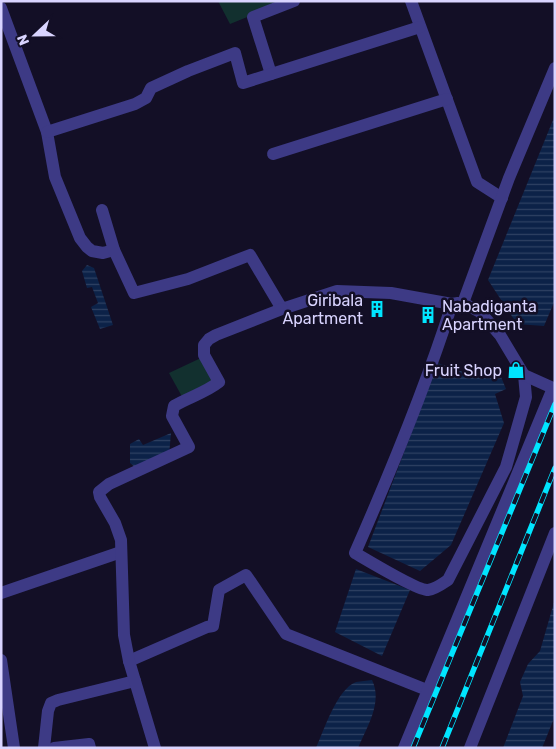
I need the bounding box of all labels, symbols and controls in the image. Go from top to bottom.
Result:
north arrow [10,10,60,60]
text: N [14,32,33,48]
place label: Giribala Apartment [283,291,363,328]
place label: Nabadiganta Apartment [442,297,537,334]
building icon: Giribala Apartment [367,299,387,319]
building icon: Nabadiganta Apartment [418,305,438,325]
shop icon: Fruit Shop [506,360,526,380]
place label: Fruit Shop [425,361,502,380]

